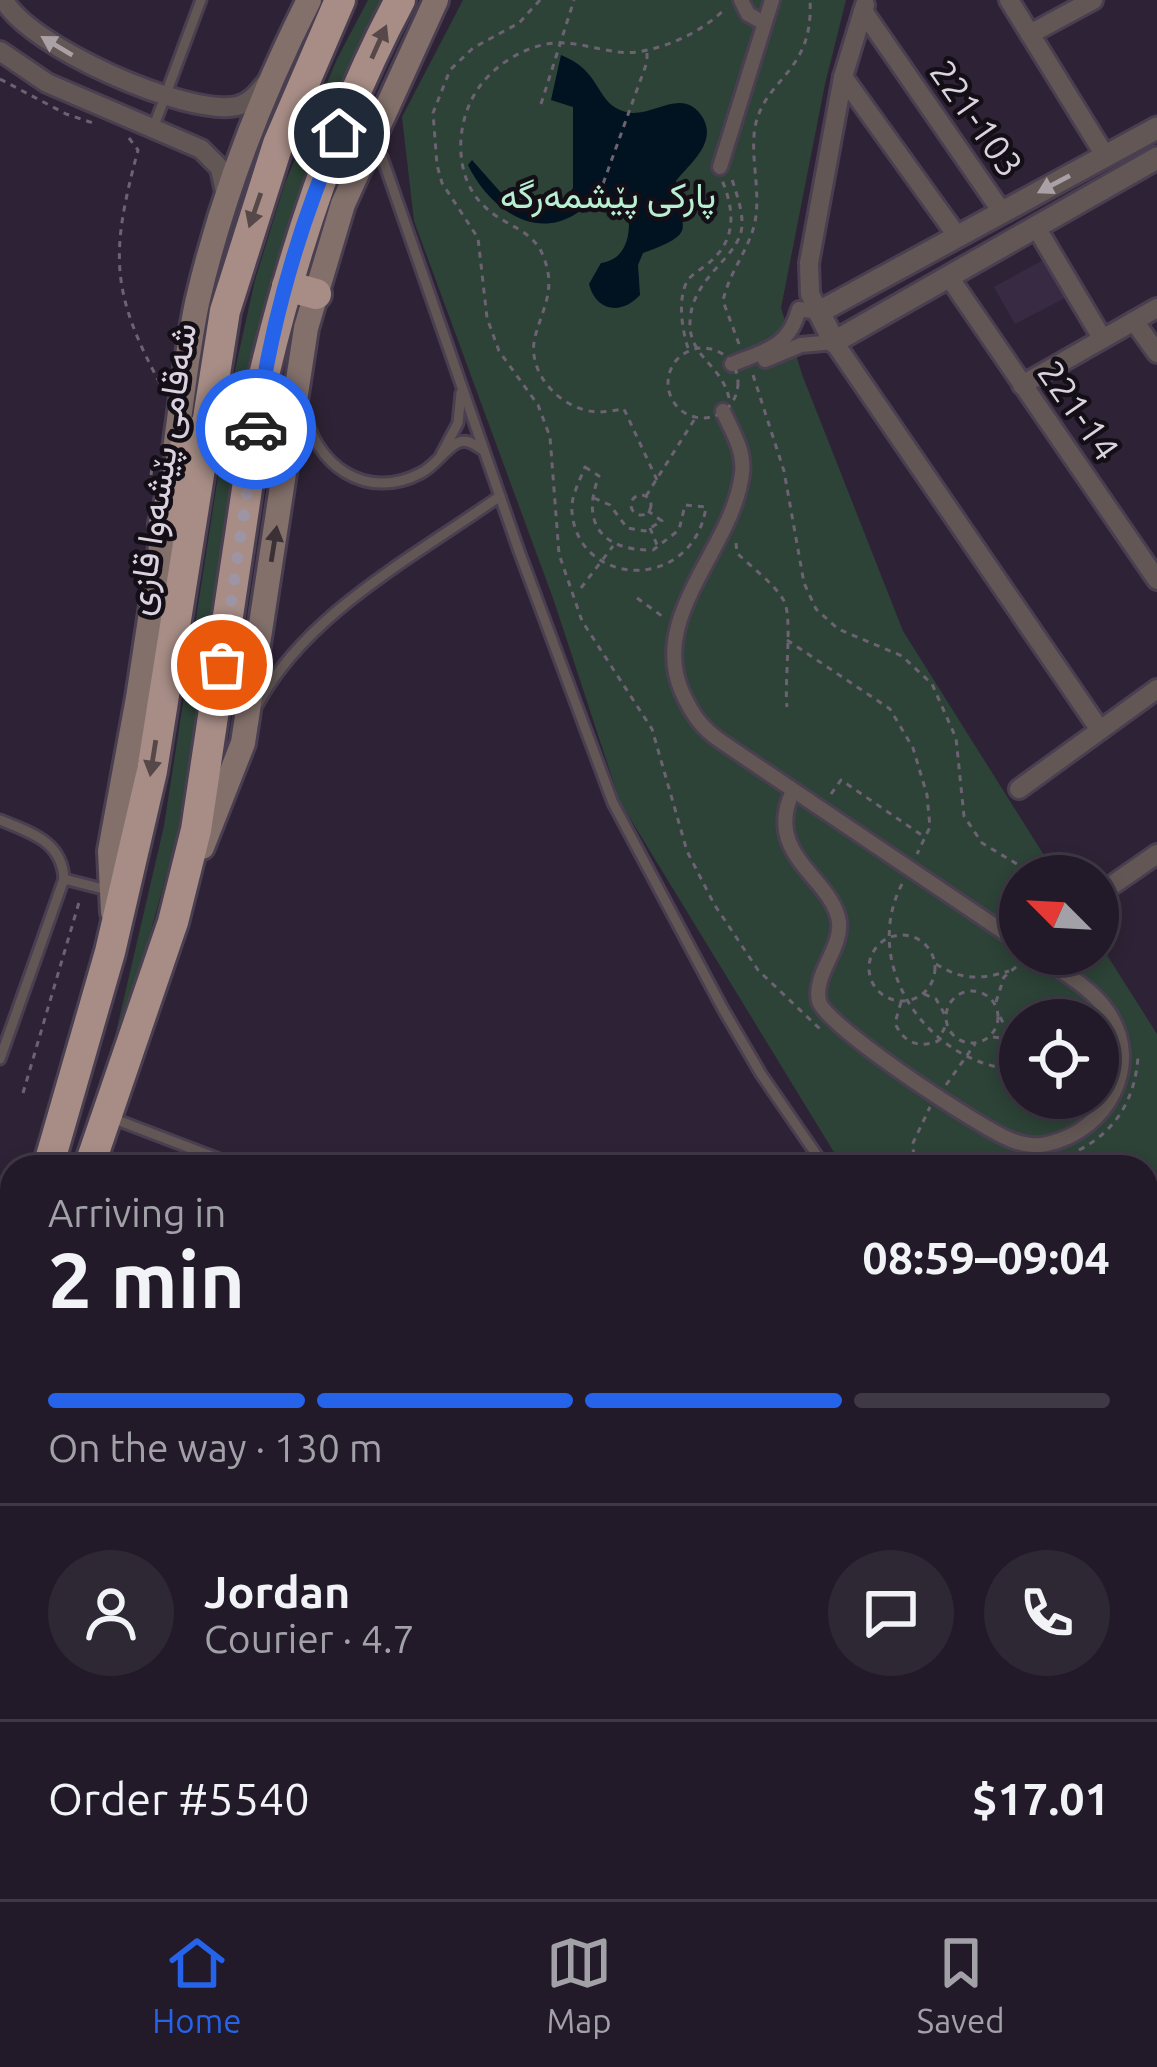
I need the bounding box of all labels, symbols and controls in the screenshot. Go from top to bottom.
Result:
one-way arrow [370,24,390,59]
one-way arrow [40,36,74,57]
street label: 221-103 [922,52,1032,184]
pin [288,82,390,184]
icon: home [306,100,372,166]
one-way arrow [1037,173,1072,194]
park label: پارکی پێشمەرگە [500,174,716,220]
one-way arrow [245,192,264,229]
street label: شەقامی پێشەوا قازی [117,320,208,619]
street label: 221-14 [1030,352,1128,468]
courier [196,369,316,489]
icon: car [223,396,289,462]
one-way arrow [265,525,284,562]
pin [171,614,273,716]
icon: bag [189,632,255,698]
one-way arrow [144,740,163,777]
north arrow [999,855,1119,975]
map controls [999,855,1119,1119]
button: locate [999,999,1119,1119]
text: Arriving in [48,1191,226,1234]
text: 08:59–09:04 [862,1232,1110,1283]
text: 2 min [48,1235,245,1323]
text: On the way · 130 m [48,1426,383,1469]
button: person [48,1550,174,1676]
button: chat [828,1550,954,1676]
button: phone [984,1550,1110,1676]
text: Jordan [204,1566,350,1617]
text: Courier · 4.7 [204,1617,415,1660]
text: Order #5540 [48,1773,310,1824]
text: $17.01 [972,1773,1110,1824]
tab: Home [152,1930,241,2039]
tab: Map [546,1930,612,2039]
tab: Saved [917,1930,1005,2039]

